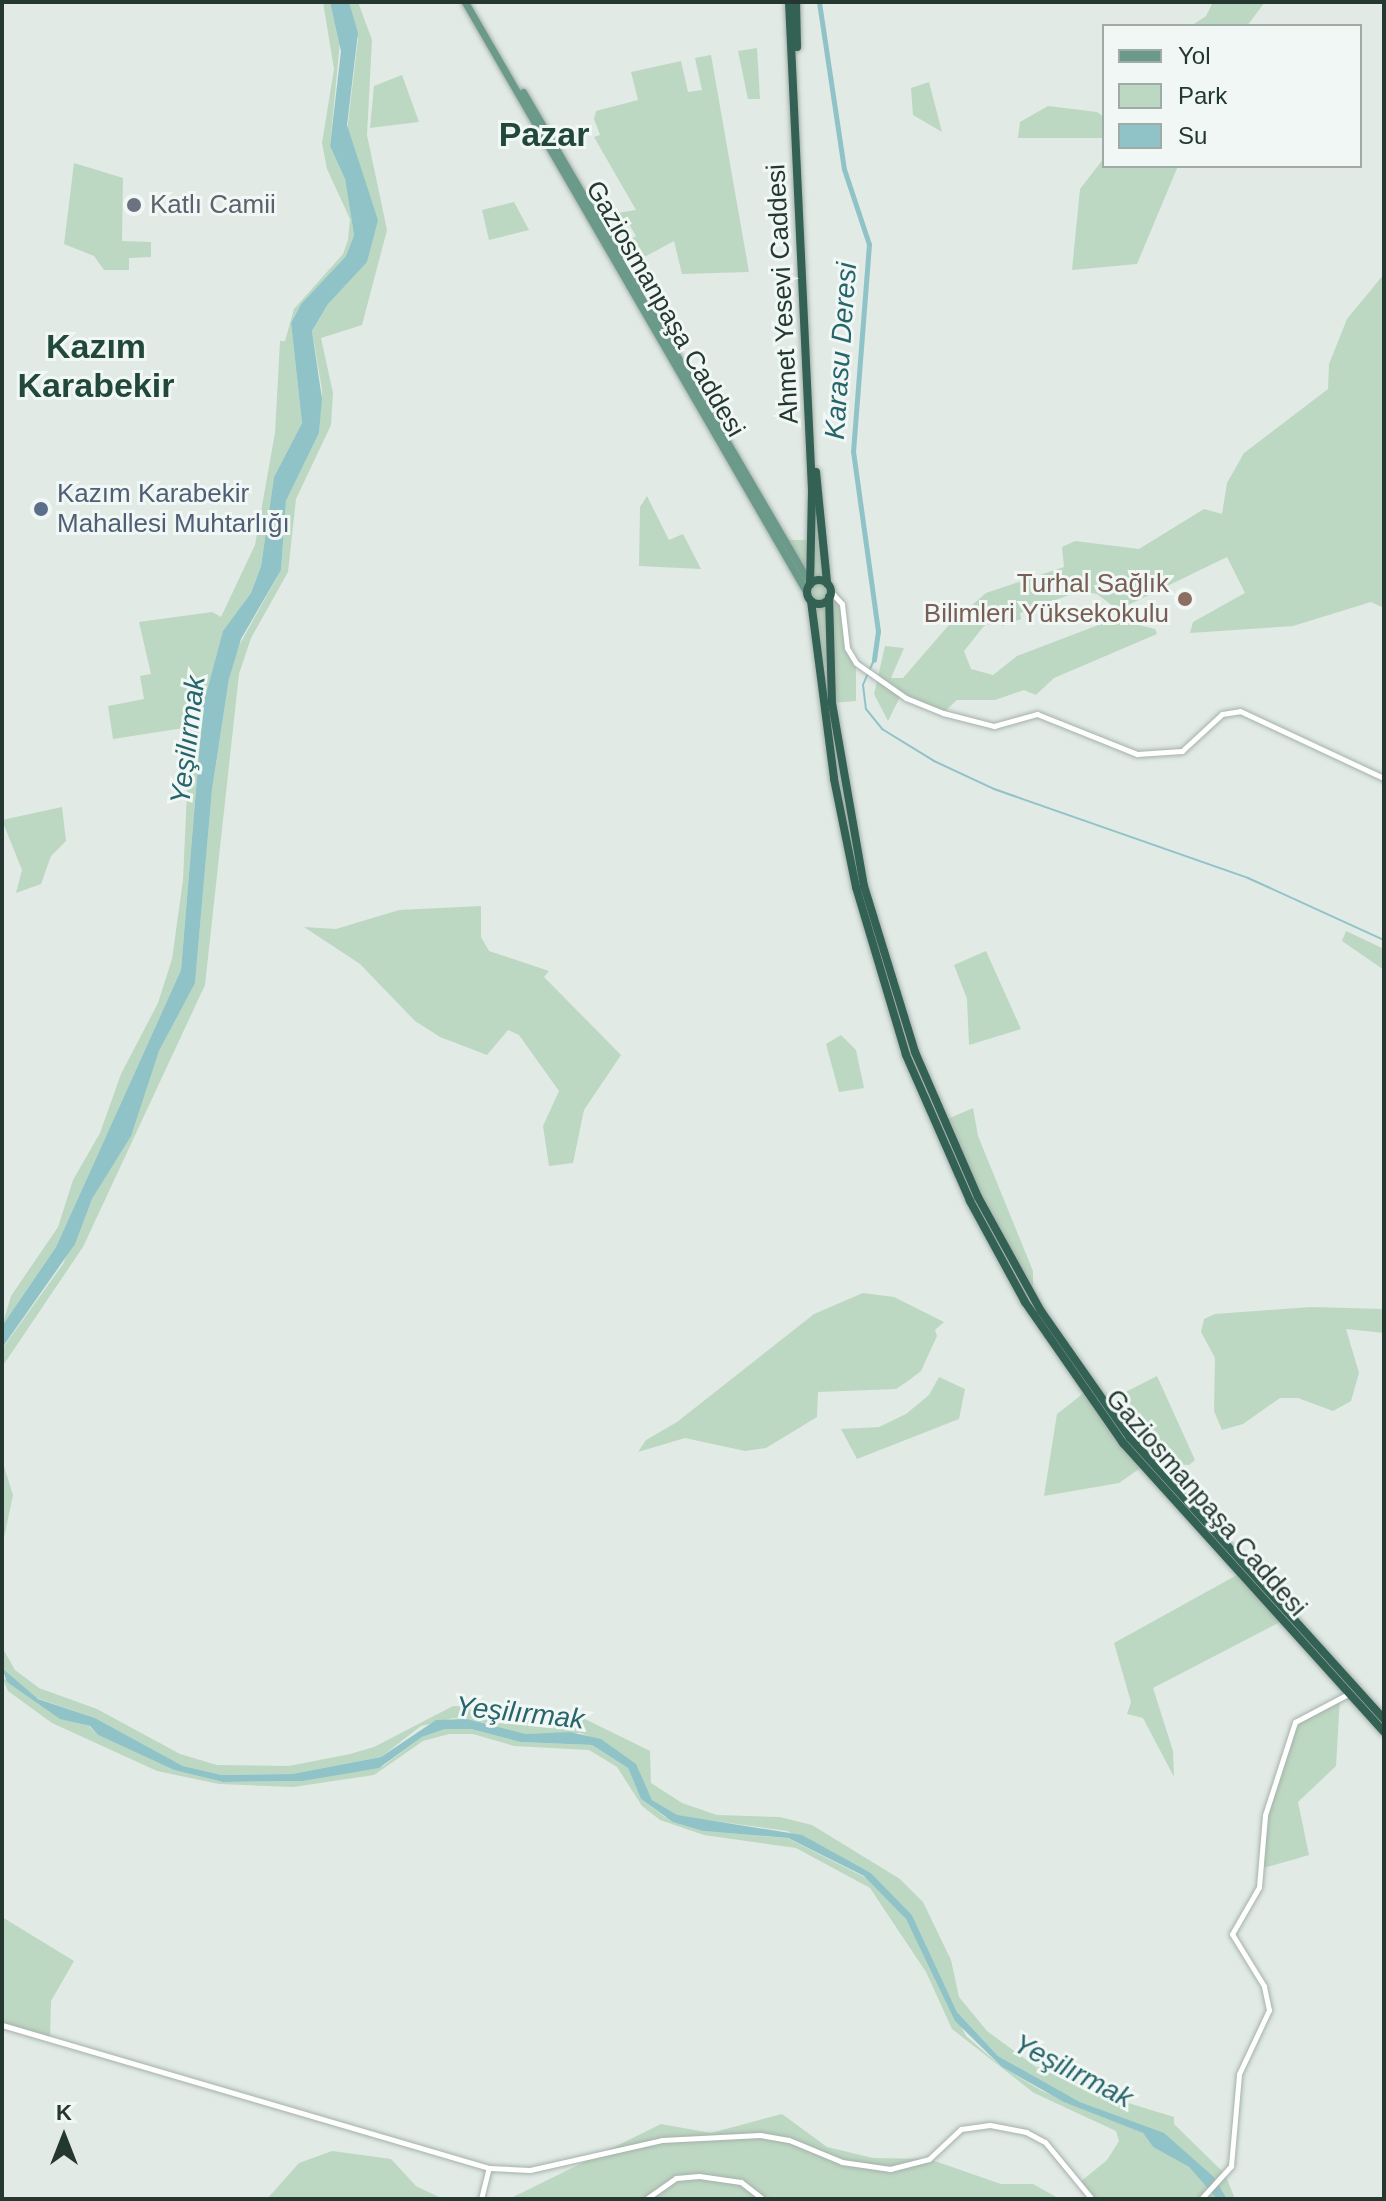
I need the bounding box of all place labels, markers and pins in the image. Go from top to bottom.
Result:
place label: Katlı Camii [150,189,276,221]
marker: Katlı Camii [125,196,143,214]
place label: Kazım Karabekir Mahallesi Muhtarlığı [57,478,290,540]
marker: Kazım Karabekir Mahallesi Muhtarlığı [32,500,50,518]
place label: Turhal Sağlık Bilimleri Yüksekokulu [923,568,1169,630]
marker: Turhal Sağlık Bilimleri Yüksekokulu [1176,590,1194,608]

